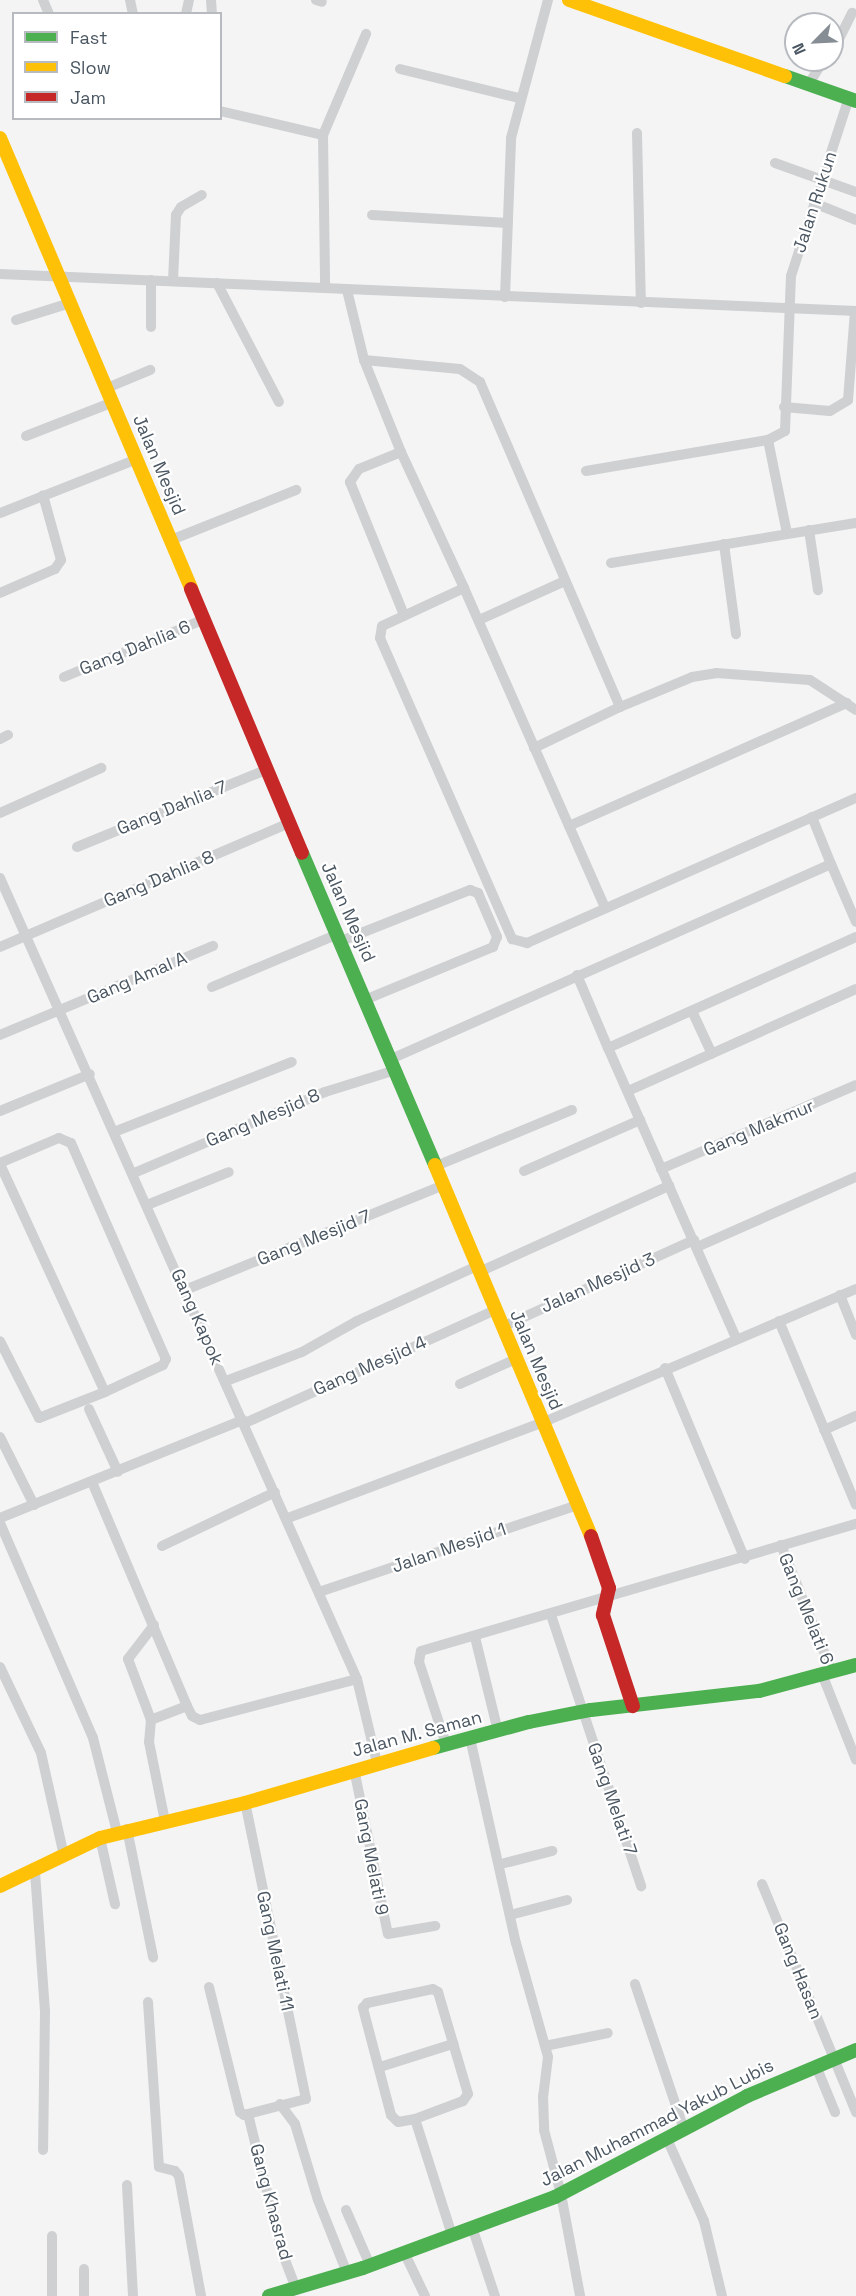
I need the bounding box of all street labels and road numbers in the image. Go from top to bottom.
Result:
street label: Jalan Rukun [788,149,842,255]
street label: Jalan Mesjid [128,411,190,519]
street label: Gang Dahlia 6 [76,616,194,680]
street label: Gang Dahlia 7 [114,776,230,840]
street label: Gang Dahlia 8 [101,846,217,912]
street label: Jalan Mesjid [316,859,380,965]
street label: Gang Amal A [84,947,190,1009]
street label: Gang Mesjid 8 [203,1084,323,1152]
street label: Gang Makmur [700,1095,818,1161]
street label: Gang Mesjid 7 [254,1205,374,1271]
street label: Jalan Mesjid 3 [538,1248,658,1318]
street label: Gang Kapok [166,1265,228,1369]
street label: Jalan Mesjid [505,1306,567,1414]
street label: Gang Mesjid 4 [310,1331,430,1401]
street label: Jalan Mesjid 1 [389,1518,509,1578]
street label: Gang Melati 6 [774,1550,838,1668]
street label: Jalan M. Saman [349,1706,485,1762]
street label: Gang Melati 7 [583,1740,641,1858]
street label: Gang Melati 9 [349,1797,393,1917]
street label: Gang Melati 11 [252,1889,298,2013]
street label: Gang Hasan [769,1920,827,2022]
street label: Jalan Muhammad Yakub Lubis [537,2055,777,2191]
street label: Gang Khasrad [245,2142,297,2262]

